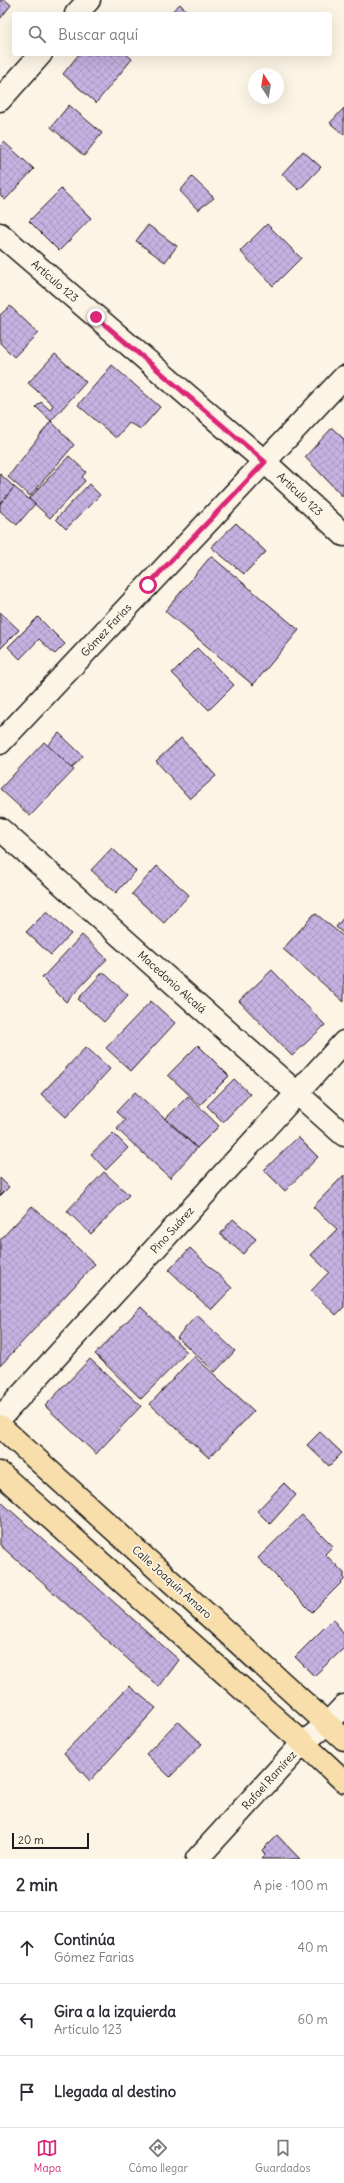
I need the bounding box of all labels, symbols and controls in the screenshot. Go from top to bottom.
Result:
search box [12,12,332,56]
icon: search [26,23,48,45]
text: Buscar aquí [58,25,138,44]
north arrow [248,68,284,104]
street label: Artículo 123 [29,257,81,305]
route end [87,308,105,326]
street label: Artículo 123 [274,469,326,519]
route start [139,576,157,594]
street label: Gómez Farias [78,600,134,660]
street label: Macedonio Alcalá [135,948,209,1016]
street label: Pino Suárez [147,1204,197,1256]
street label: Calle Joaquín Amaro [129,1543,215,1621]
street label: Rafael Ramírez [239,1748,299,1812]
scale bar [12,1831,89,1850]
text: 20 m [18,1833,44,1847]
text: 2 min [16,1874,58,1896]
text: A pie · 100 m [253,1877,328,1894]
text: Continúa [54,1930,115,1949]
icon: ahead [16,1937,38,1959]
text: 40 m [297,1939,328,1956]
text: Gómez Farias [54,1949,134,1966]
text: Gira a la izquierda [54,2002,176,2021]
icon: left [16,2009,38,2031]
text: 60 m [297,2011,328,2028]
text: Artículo 123 [54,2021,122,2038]
icon: arrive [16,2081,38,2103]
text: Llegada al destino [54,2082,176,2101]
tab: Mapa [34,2137,61,2175]
tab: Cómo llegar [128,2137,188,2175]
tab: Guardados [255,2137,310,2175]

